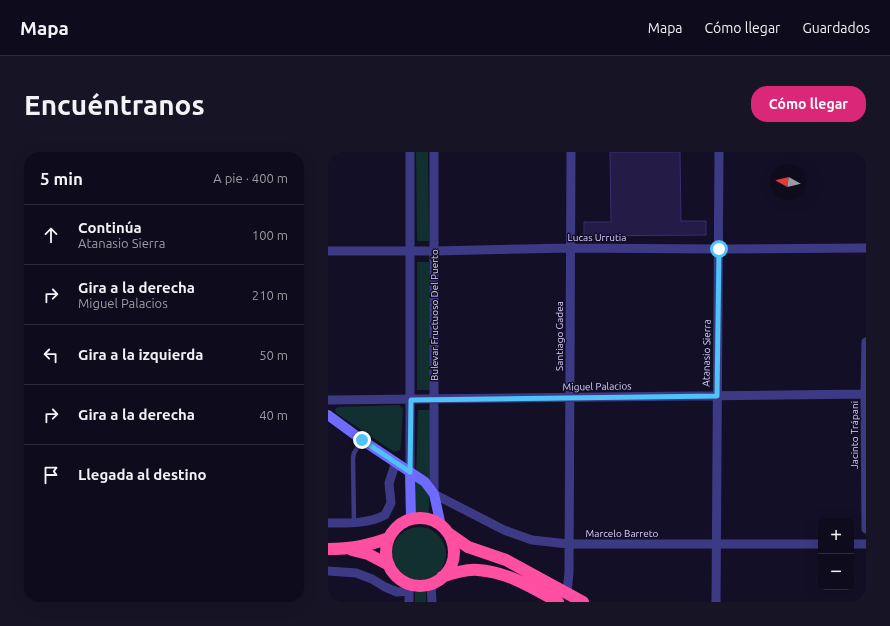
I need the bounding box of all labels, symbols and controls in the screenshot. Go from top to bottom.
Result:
text: Mapa [20,17,69,39]
text: Mapa [648,20,683,36]
text: Cómo llegar [705,20,780,36]
text: Guardados [802,20,870,36]
button: Cómo llegar [751,86,866,122]
text: Encuéntranos [24,89,205,120]
north arrow [770,164,806,200]
text: 5 min [40,169,83,188]
text: A pie · 400 m [213,171,288,185]
text: Continúa [78,219,142,236]
icon: ahead [40,224,62,246]
text: 100 m [252,228,288,242]
street label: Lucas Urrutia [568,232,626,243]
text: Atanasio Sierra [78,236,165,250]
route start [710,240,728,258]
street label: Bulevar Fructuoso Del Puerto [429,249,440,381]
text: Gira a la derecha [78,279,195,296]
icon: right [40,284,62,306]
text: 210 m [252,288,288,302]
text: Miguel Palacios [78,296,168,310]
street label: Santiago Gadea [554,301,565,371]
street label: Atanasio Sierra [700,319,713,387]
icon: left [40,344,62,366]
text: Gira a la izquierda [78,346,204,363]
text: 50 m [259,348,288,362]
street label: Miguel Palacios [562,380,632,393]
street label: Jacinto Trápani [849,401,860,469]
icon: right [40,404,62,426]
text: Gira a la derecha [78,406,195,423]
text: 40 m [259,408,288,422]
route end [353,431,371,449]
icon: arrive [40,464,62,486]
text: Llegada al destino [78,466,207,483]
map controls [818,518,854,590]
button: + [818,518,854,554]
street label: Marcelo Barreto [586,528,659,539]
button: − [818,554,854,590]

